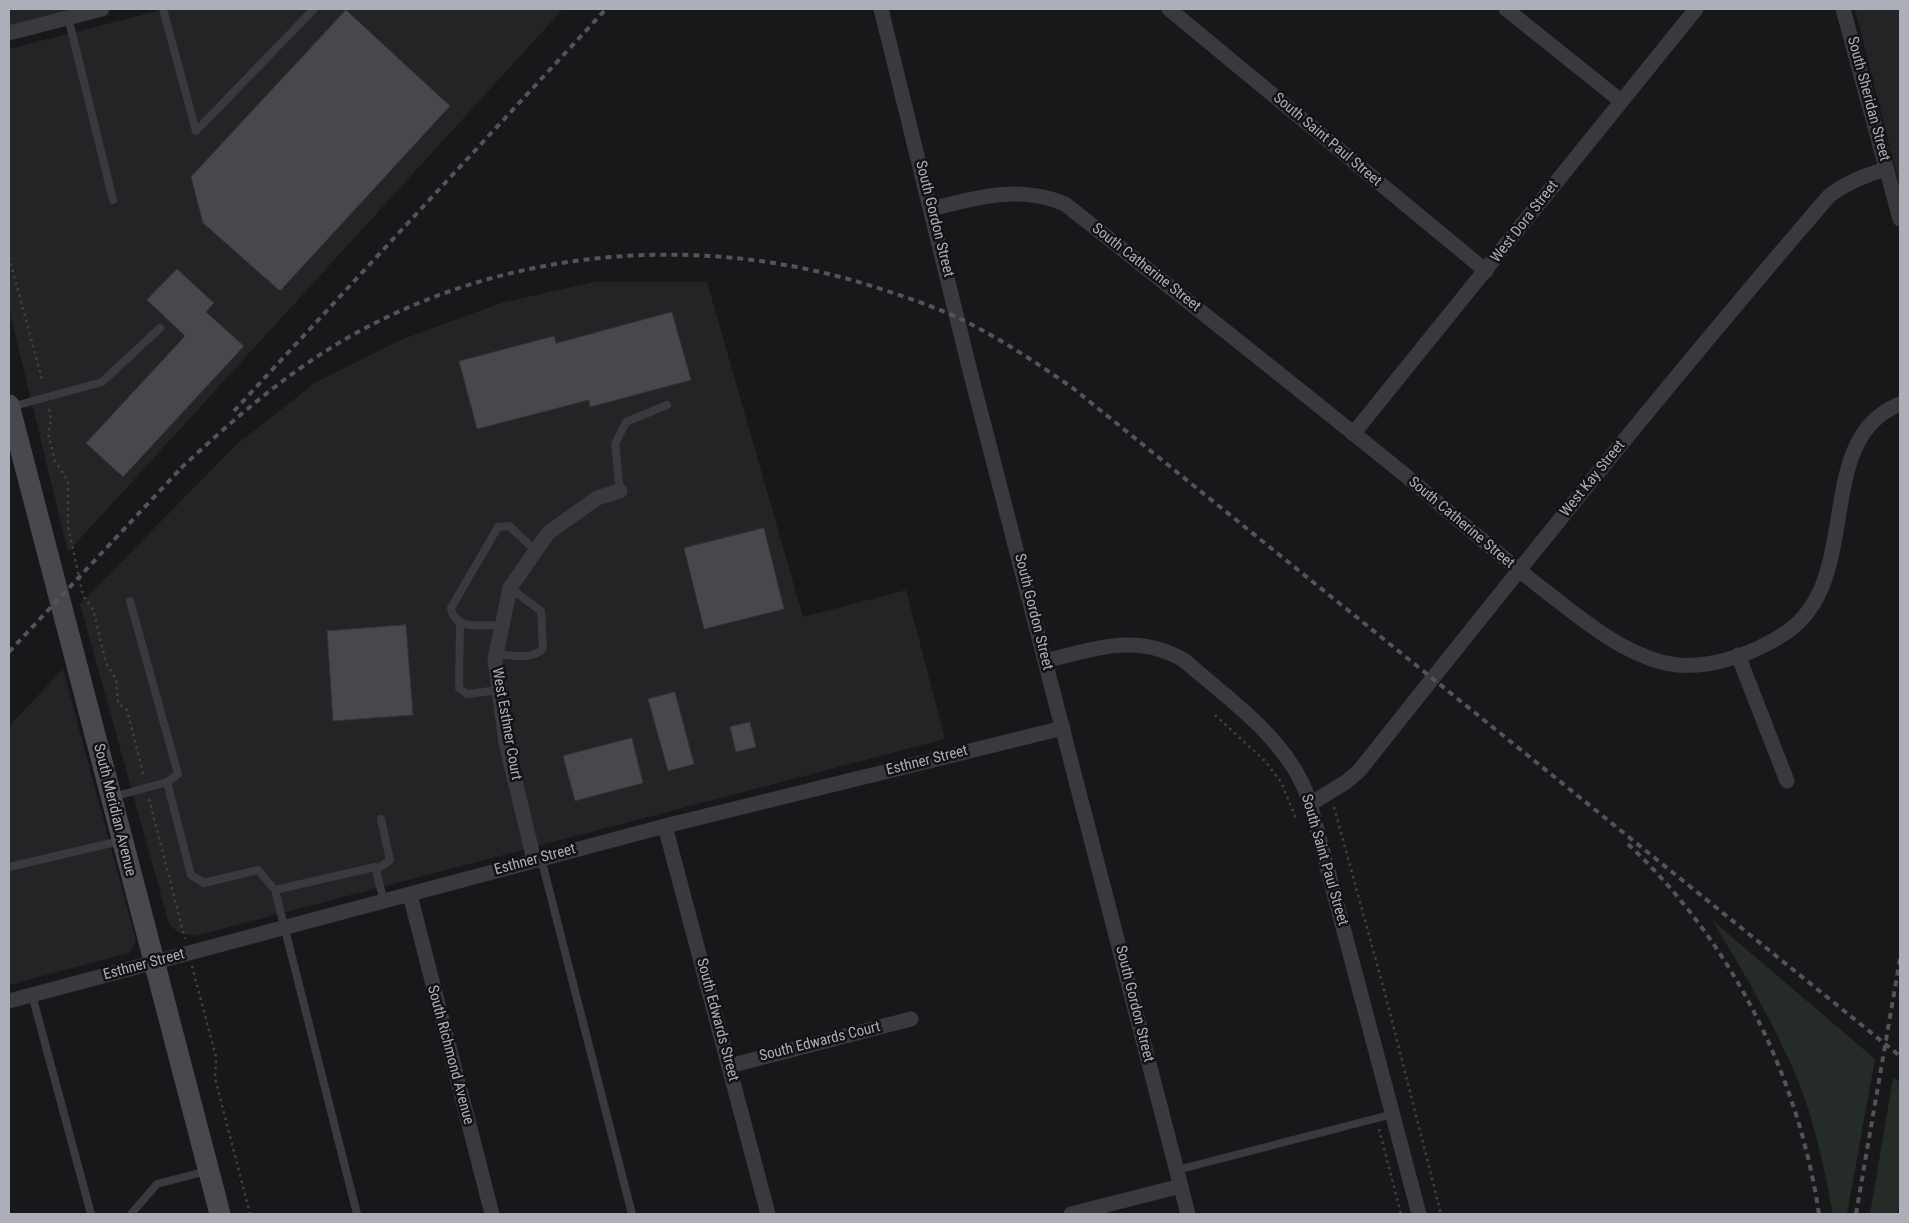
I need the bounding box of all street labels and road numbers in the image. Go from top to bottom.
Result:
street label: South Sheridan Street [1843,35,1893,163]
street label: South Saint Paul Street [1269,89,1385,191]
street label: South Gordon Street [911,159,957,279]
street label: West Dora Street [1487,177,1563,267]
street label: South Catherine Street [1088,220,1204,316]
street label: West Kay Street [1557,437,1629,521]
street label: South Catherine Street [1404,473,1518,573]
street label: South Gordon Street [1010,552,1056,672]
street label: West Esthner Court [487,666,525,782]
street label: South Meridian Avenue [89,742,139,878]
street label: Esthner Street [884,742,970,780]
street label: South Saint Paul Street [1297,792,1351,928]
street label: Esthner Street [492,841,578,879]
street label: South Gordon Street [1111,944,1157,1064]
street label: Esthner Street [101,946,187,984]
street label: South Edwards Street [692,956,742,1084]
street label: South Richmond Avenue [423,983,477,1127]
street label: South Edwards Court [758,1018,882,1066]

